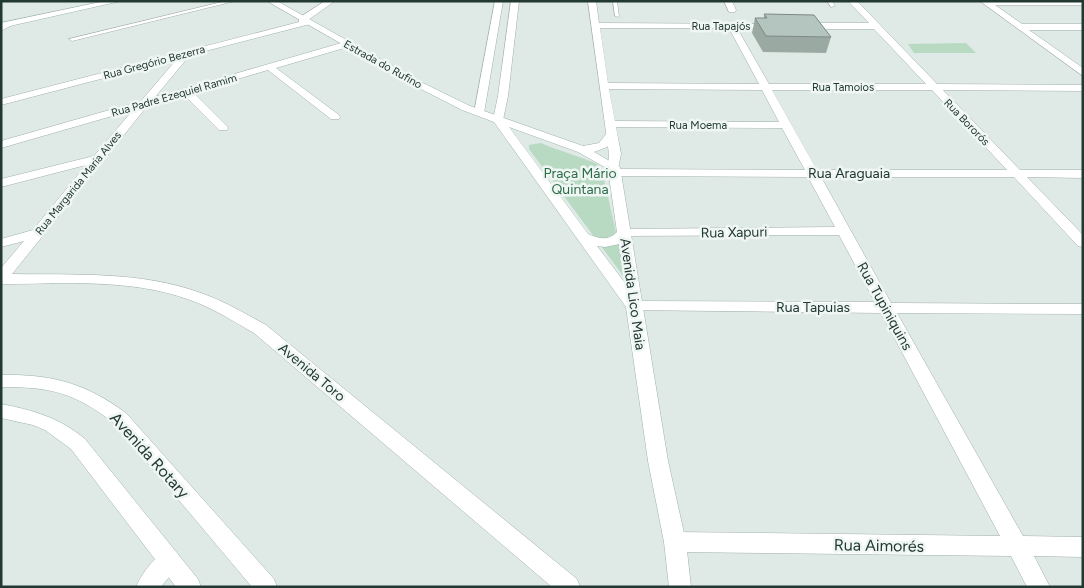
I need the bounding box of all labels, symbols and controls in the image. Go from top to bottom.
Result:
street label: Rua Tapajós [692,20,750,33]
street label: Estrada do Rufino [341,38,424,91]
street label: Rua Gregório Bezerra [102,43,206,82]
street label: Rua Padre Ezequiel Ramim [110,71,238,120]
street label: Rua Tamoios [812,81,874,94]
street label: Rua Bororós [941,96,992,148]
street label: Rua Moema [669,119,727,132]
street label: Rua Margarida Maria Alves [33,129,124,238]
park label: Praça Mário Quintana [543,165,617,198]
street label: Rua Araguaia [808,165,890,182]
street label: Rua Xapuri [701,223,767,242]
street label: Avenida Lico Maia [616,237,649,351]
street label: Rua Tupiniquins [853,259,916,353]
street label: Rua Tapuias [776,299,850,316]
street label: Avenida Toro [275,340,348,405]
street label: Avenida Rotary [106,408,194,503]
street label: Rua Aimorés [834,535,924,556]

